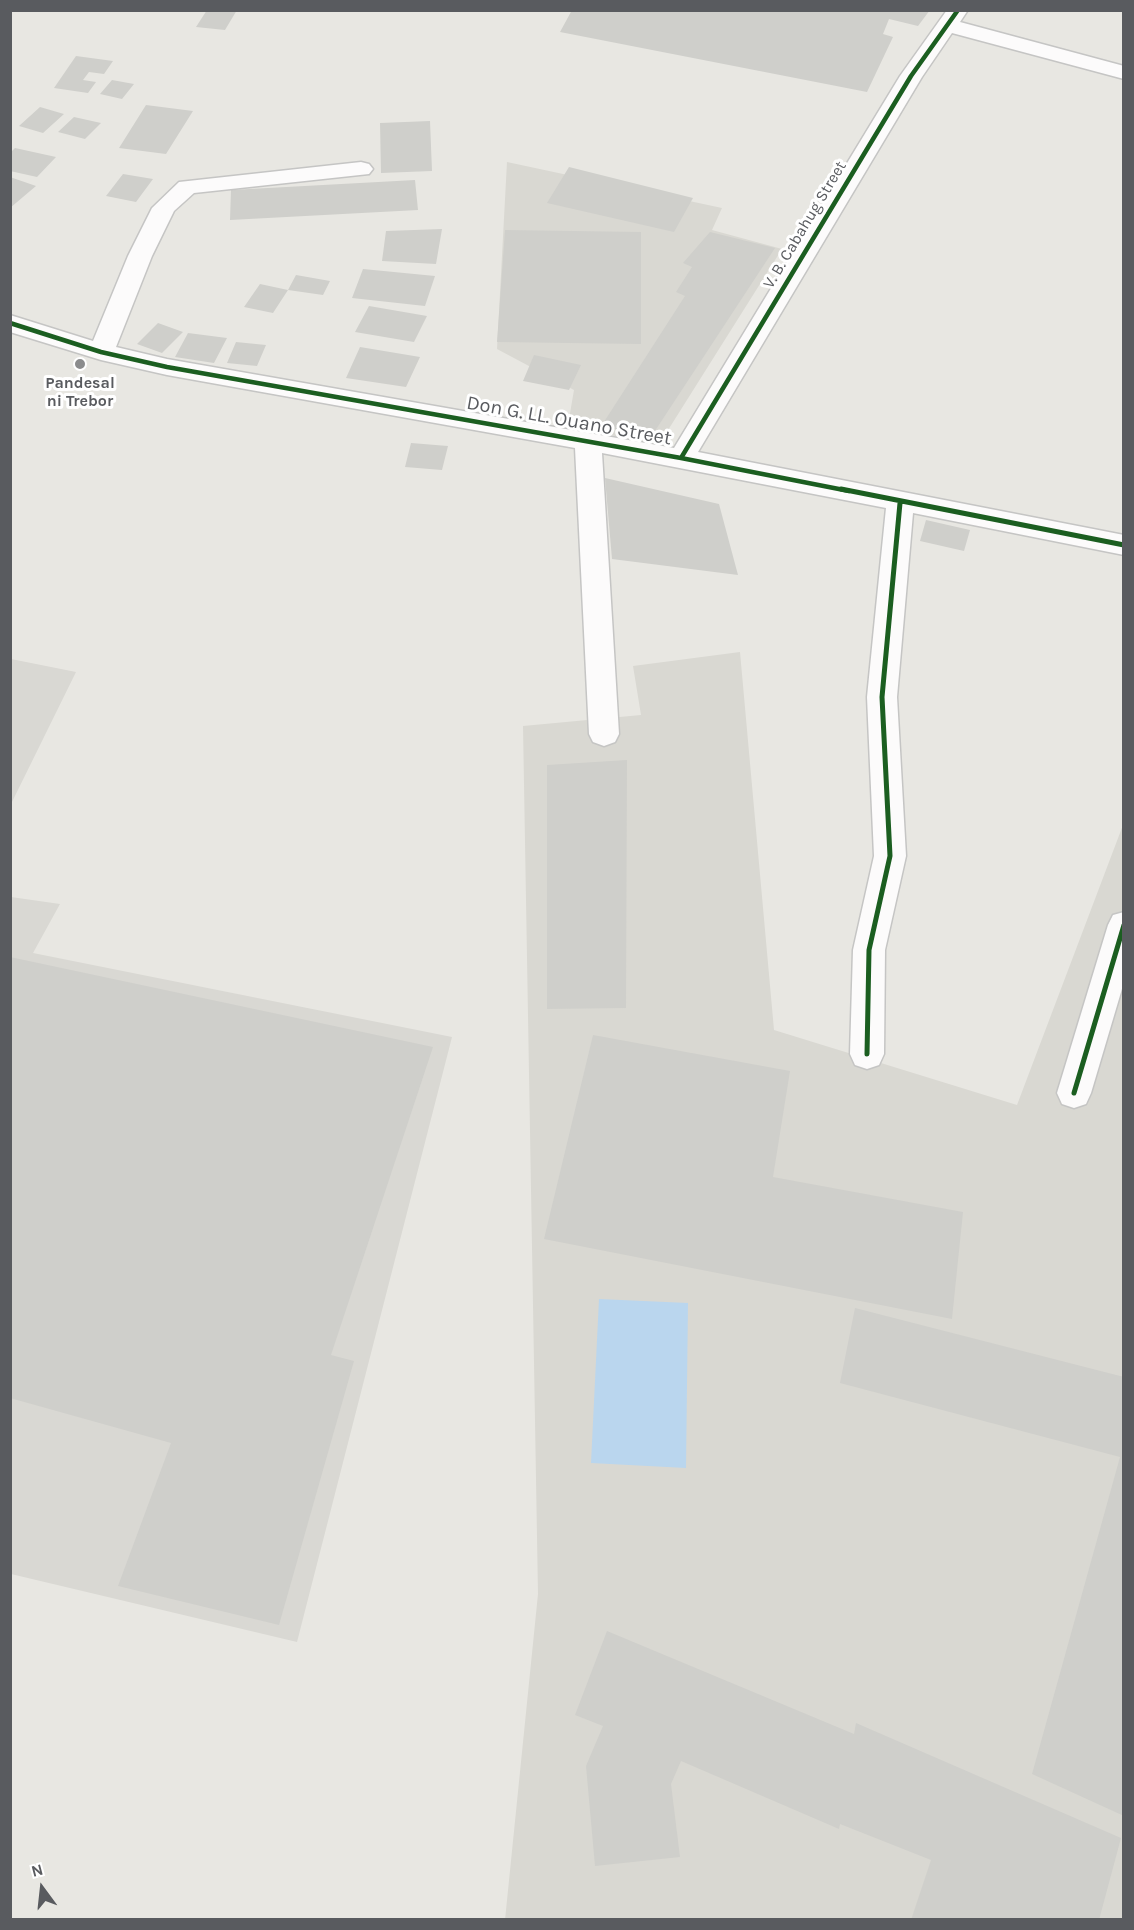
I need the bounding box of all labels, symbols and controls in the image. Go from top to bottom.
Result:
street label: V. B. Cabahug Street [759,158,851,292]
marker: Pandesal ni Trebor [73,357,87,371]
place label: Pandesal ni Trebor [45,373,115,411]
street label: Don G. LL. Ouano Street [465,391,673,451]
north arrow [12,1858,72,1918]
text: N [29,1859,45,1881]

